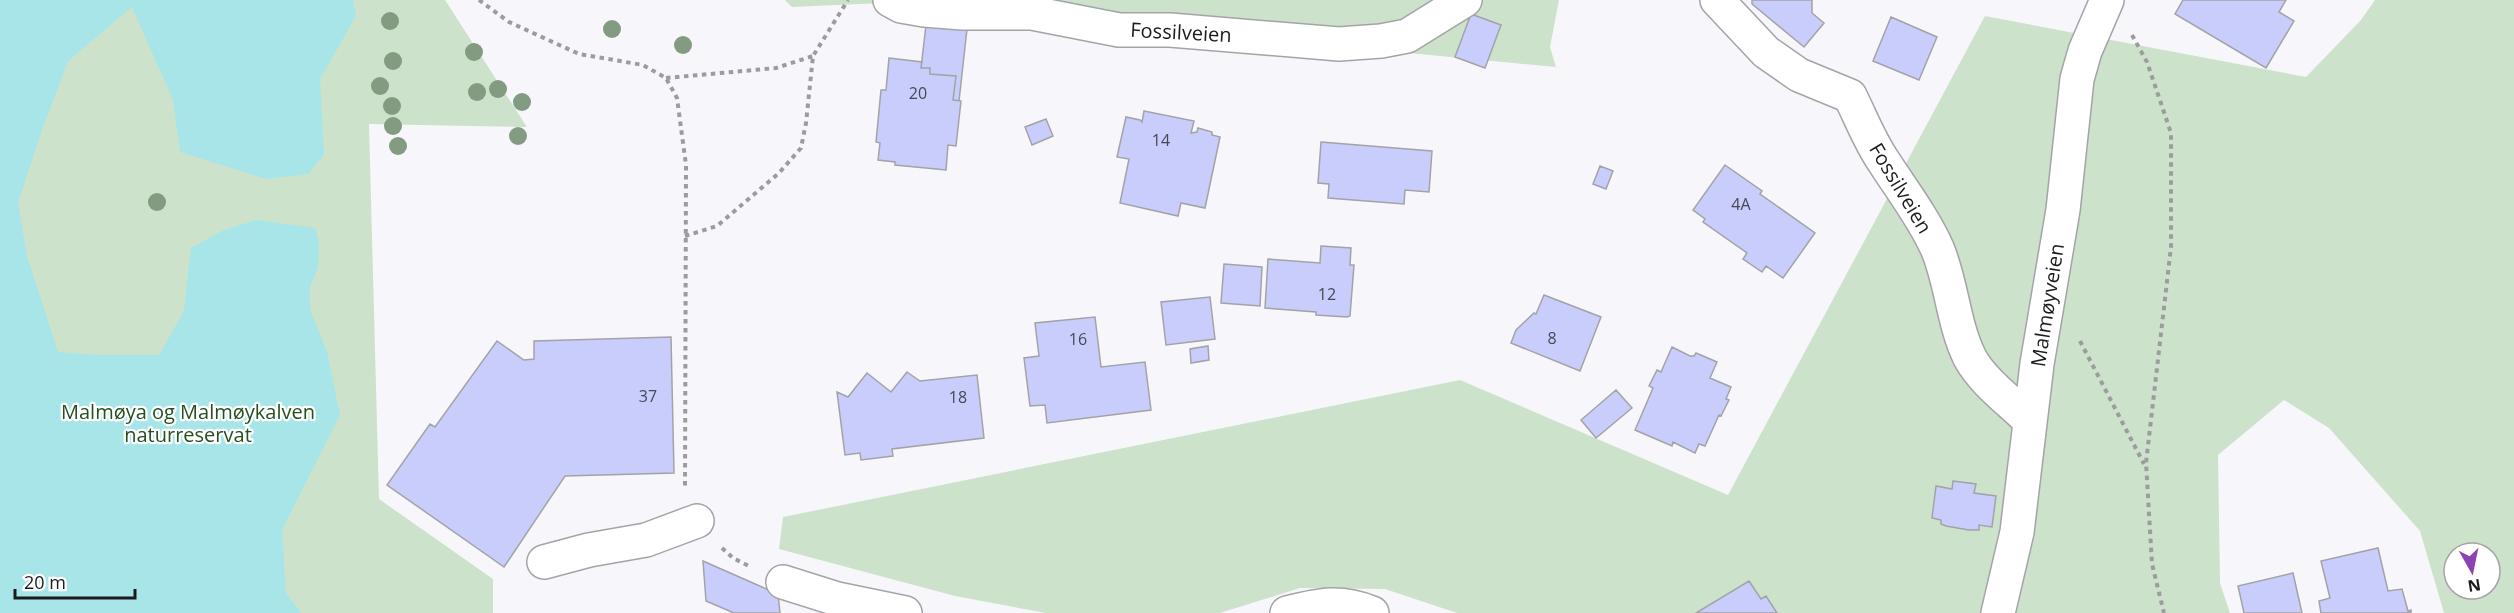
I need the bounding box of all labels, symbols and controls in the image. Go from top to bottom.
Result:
street label: Fossilveien [1130,16,1232,48]
house number: 20 [909,82,927,104]
house number: 14 [1152,129,1170,151]
street label: Fossilveien [1863,138,1939,238]
house number: 4A [1731,193,1752,215]
street label: Malmøyveien [2024,241,2070,369]
house number: 12 [1318,283,1336,305]
house number: 8 [1547,327,1557,349]
house number: 16 [1069,328,1087,350]
house number: 37 [639,385,657,407]
house number: 18 [949,386,967,408]
park label: Malmøya og Malmøykalven naturreservat [61,398,315,448]
north arrow [2442,541,2502,601]
scale bar [15,562,135,600]
text: 20 m [24,570,66,594]
text: N [2466,574,2482,598]

